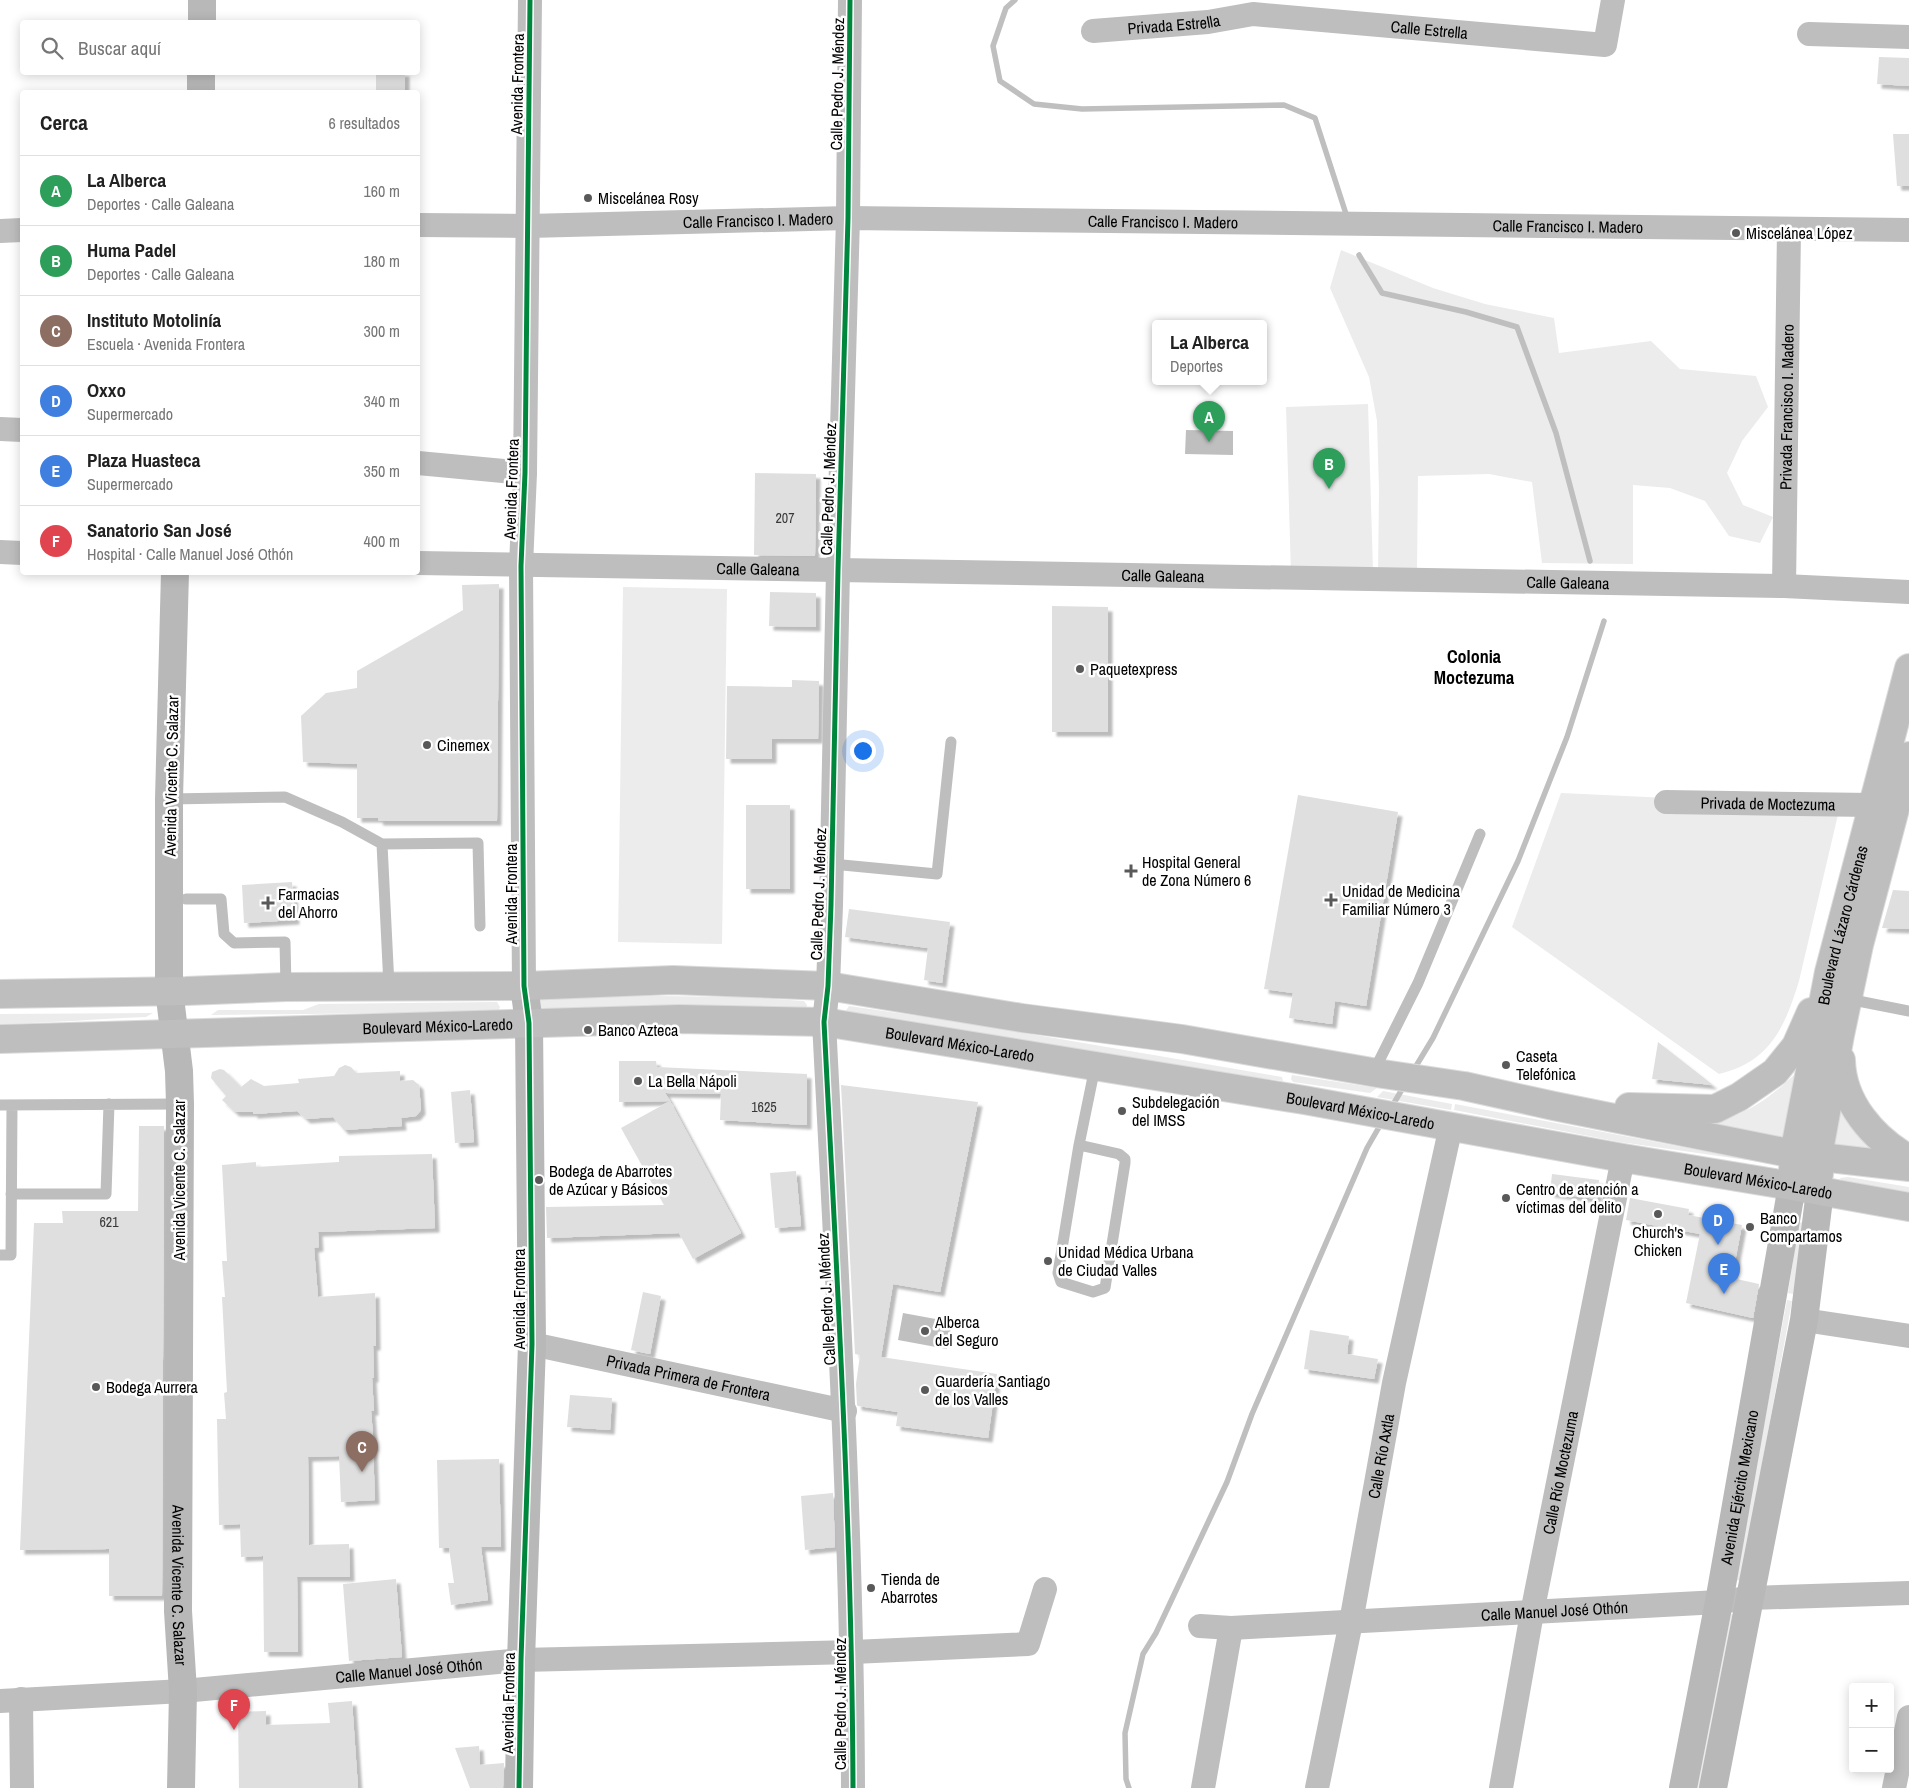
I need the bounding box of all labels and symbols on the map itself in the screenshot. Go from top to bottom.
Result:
street label: Privada Estrella [1127,9,1222,39]
street label: Calle Estrella [1390,15,1469,44]
street label: Calle Pedro J. Méndez [825,17,849,151]
street label: Avenida Frontera [505,33,529,136]
place label: Miscelánea Rosy [598,187,699,209]
marker: Miscelánea Rosy [582,192,594,204]
street label: Calle Francisco I. Madero [683,207,833,233]
street label: Calle Francisco I. Madero [1088,210,1238,233]
street label: Calle Francisco I. Madero [1493,214,1643,238]
place label: Miscelánea López [1746,222,1853,244]
marker: Miscelánea López [1730,227,1742,239]
street label: Privada Francisco I. Madero [1774,324,1799,490]
pin: A [1193,401,1225,442]
street label: Calle Pedro J. Méndez [815,422,841,556]
street label: Avenida Frontera [498,437,524,541]
pin: B [1313,448,1345,489]
house number: 207 [775,509,795,527]
street label: Calle Galeana [716,557,800,580]
street label: Calle Galeana [1121,564,1205,587]
street label: Calle Galeana [1526,571,1610,594]
district label: Colonia Moctezuma [1434,644,1515,690]
place label: Paquetexpress [1090,658,1178,680]
marker: Paquetexpress [1074,663,1086,675]
street label: Avenida Vicente C. Salazar [159,695,183,858]
place label: Cinemex [437,734,490,756]
your location [850,738,876,764]
marker: Cinemex [421,739,433,751]
street label: Privada de Moctezuma [1700,792,1836,815]
street label: Calle Pedro J. Méndez [805,827,831,961]
street label: Avenida Frontera [500,843,522,946]
street label: Boulevard Lázaro Cárdenas [1812,843,1873,1007]
place label: Hospital General de Zona Número 6 [1142,851,1251,891]
marker: Hospital General de Zona Número 6 [1124,864,1138,878]
place label: Unidad de Medicina Familiar Número 3 [1342,880,1461,920]
place label: Farmacias del Ahorro [278,883,339,923]
marker: Unidad de Medicina Familiar Número 3 [1324,893,1338,907]
marker: Farmacias del Ahorro [262,897,274,909]
street label: Boulevard México-Laredo [362,1013,513,1039]
place label: Banco Azteca [598,1019,679,1041]
street label: Boulevard México-Laredo [884,1021,1036,1067]
marker: Banco Azteca [582,1024,594,1036]
place label: Caseta Telefónica [1516,1045,1577,1085]
marker: Caseta Telefónica [1500,1059,1512,1071]
place label: La Bella Nápoli [648,1070,737,1092]
marker: La Bella Nápoli [632,1075,644,1087]
street label: Boulevard México-Laredo [1285,1086,1436,1135]
place label: Subdelegación del IMSS [1132,1091,1220,1131]
house number: 1625 [751,1098,777,1116]
street label: Avenida Vicente C. Salazar [168,1099,190,1261]
marker: Subdelegación del IMSS [1116,1105,1128,1117]
street label: Boulevard México-Laredo [1682,1157,1834,1204]
place label: Bodega de Abarrotes de Azúcar y Básicos [549,1160,672,1200]
marker: Bodega de Abarrotes de Azúcar y Básicos [533,1174,545,1186]
place label: Centro de atención a víctimas del delito [1516,1178,1639,1218]
marker: Centro de atención a víctimas del delito [1500,1192,1512,1204]
pin: D [1702,1204,1734,1245]
place label: Banco Compartamos [1760,1207,1842,1247]
marker: Church's Chicken [1652,1208,1664,1220]
house number: 621 [99,1213,119,1231]
place label: Church's Chicken [1632,1221,1684,1261]
marker: Banco Compartamos [1744,1221,1756,1233]
street label: Calle Pedro J. Méndez [812,1232,840,1366]
place label: Unidad Médica Urbana de Ciudad Valles [1058,1241,1194,1281]
street label: Avenida Frontera [508,1248,530,1351]
pin: E [1708,1253,1740,1294]
marker: Unidad Médica Urbana de Ciudad Valles [1042,1255,1054,1267]
place label: Alberca del Seguro [934,1311,998,1351]
marker: Alberca del Seguro [919,1325,931,1337]
street label: Privada Primera de Frontera [604,1349,773,1406]
place label: Guardería Santiago de los Valles [935,1370,1050,1410]
place label: Bodega Aurrera [106,1376,199,1398]
marker: Bodega Aurrera [90,1381,102,1393]
marker: Guardería Santiago de los Valles [919,1384,931,1396]
street label: Calle Río Moctezuma [1537,1408,1583,1536]
street label: Avenida Ejército Mexicano [1715,1408,1764,1567]
street label: Calle Río Axtla [1362,1411,1399,1500]
pin: C [346,1431,378,1472]
street label: Avenida Vicente C. Salazar [167,1504,192,1667]
place label: Tienda de Abarrotes [880,1568,940,1608]
marker: Tienda de Abarrotes [865,1582,877,1594]
street label: Calle Manuel José Othón [1480,1596,1629,1626]
street label: Calle Pedro J. Méndez [829,1637,851,1770]
street label: Avenida Frontera [496,1652,520,1755]
street label: Calle Manuel José Othón [334,1653,483,1688]
pin: F [218,1689,250,1730]

